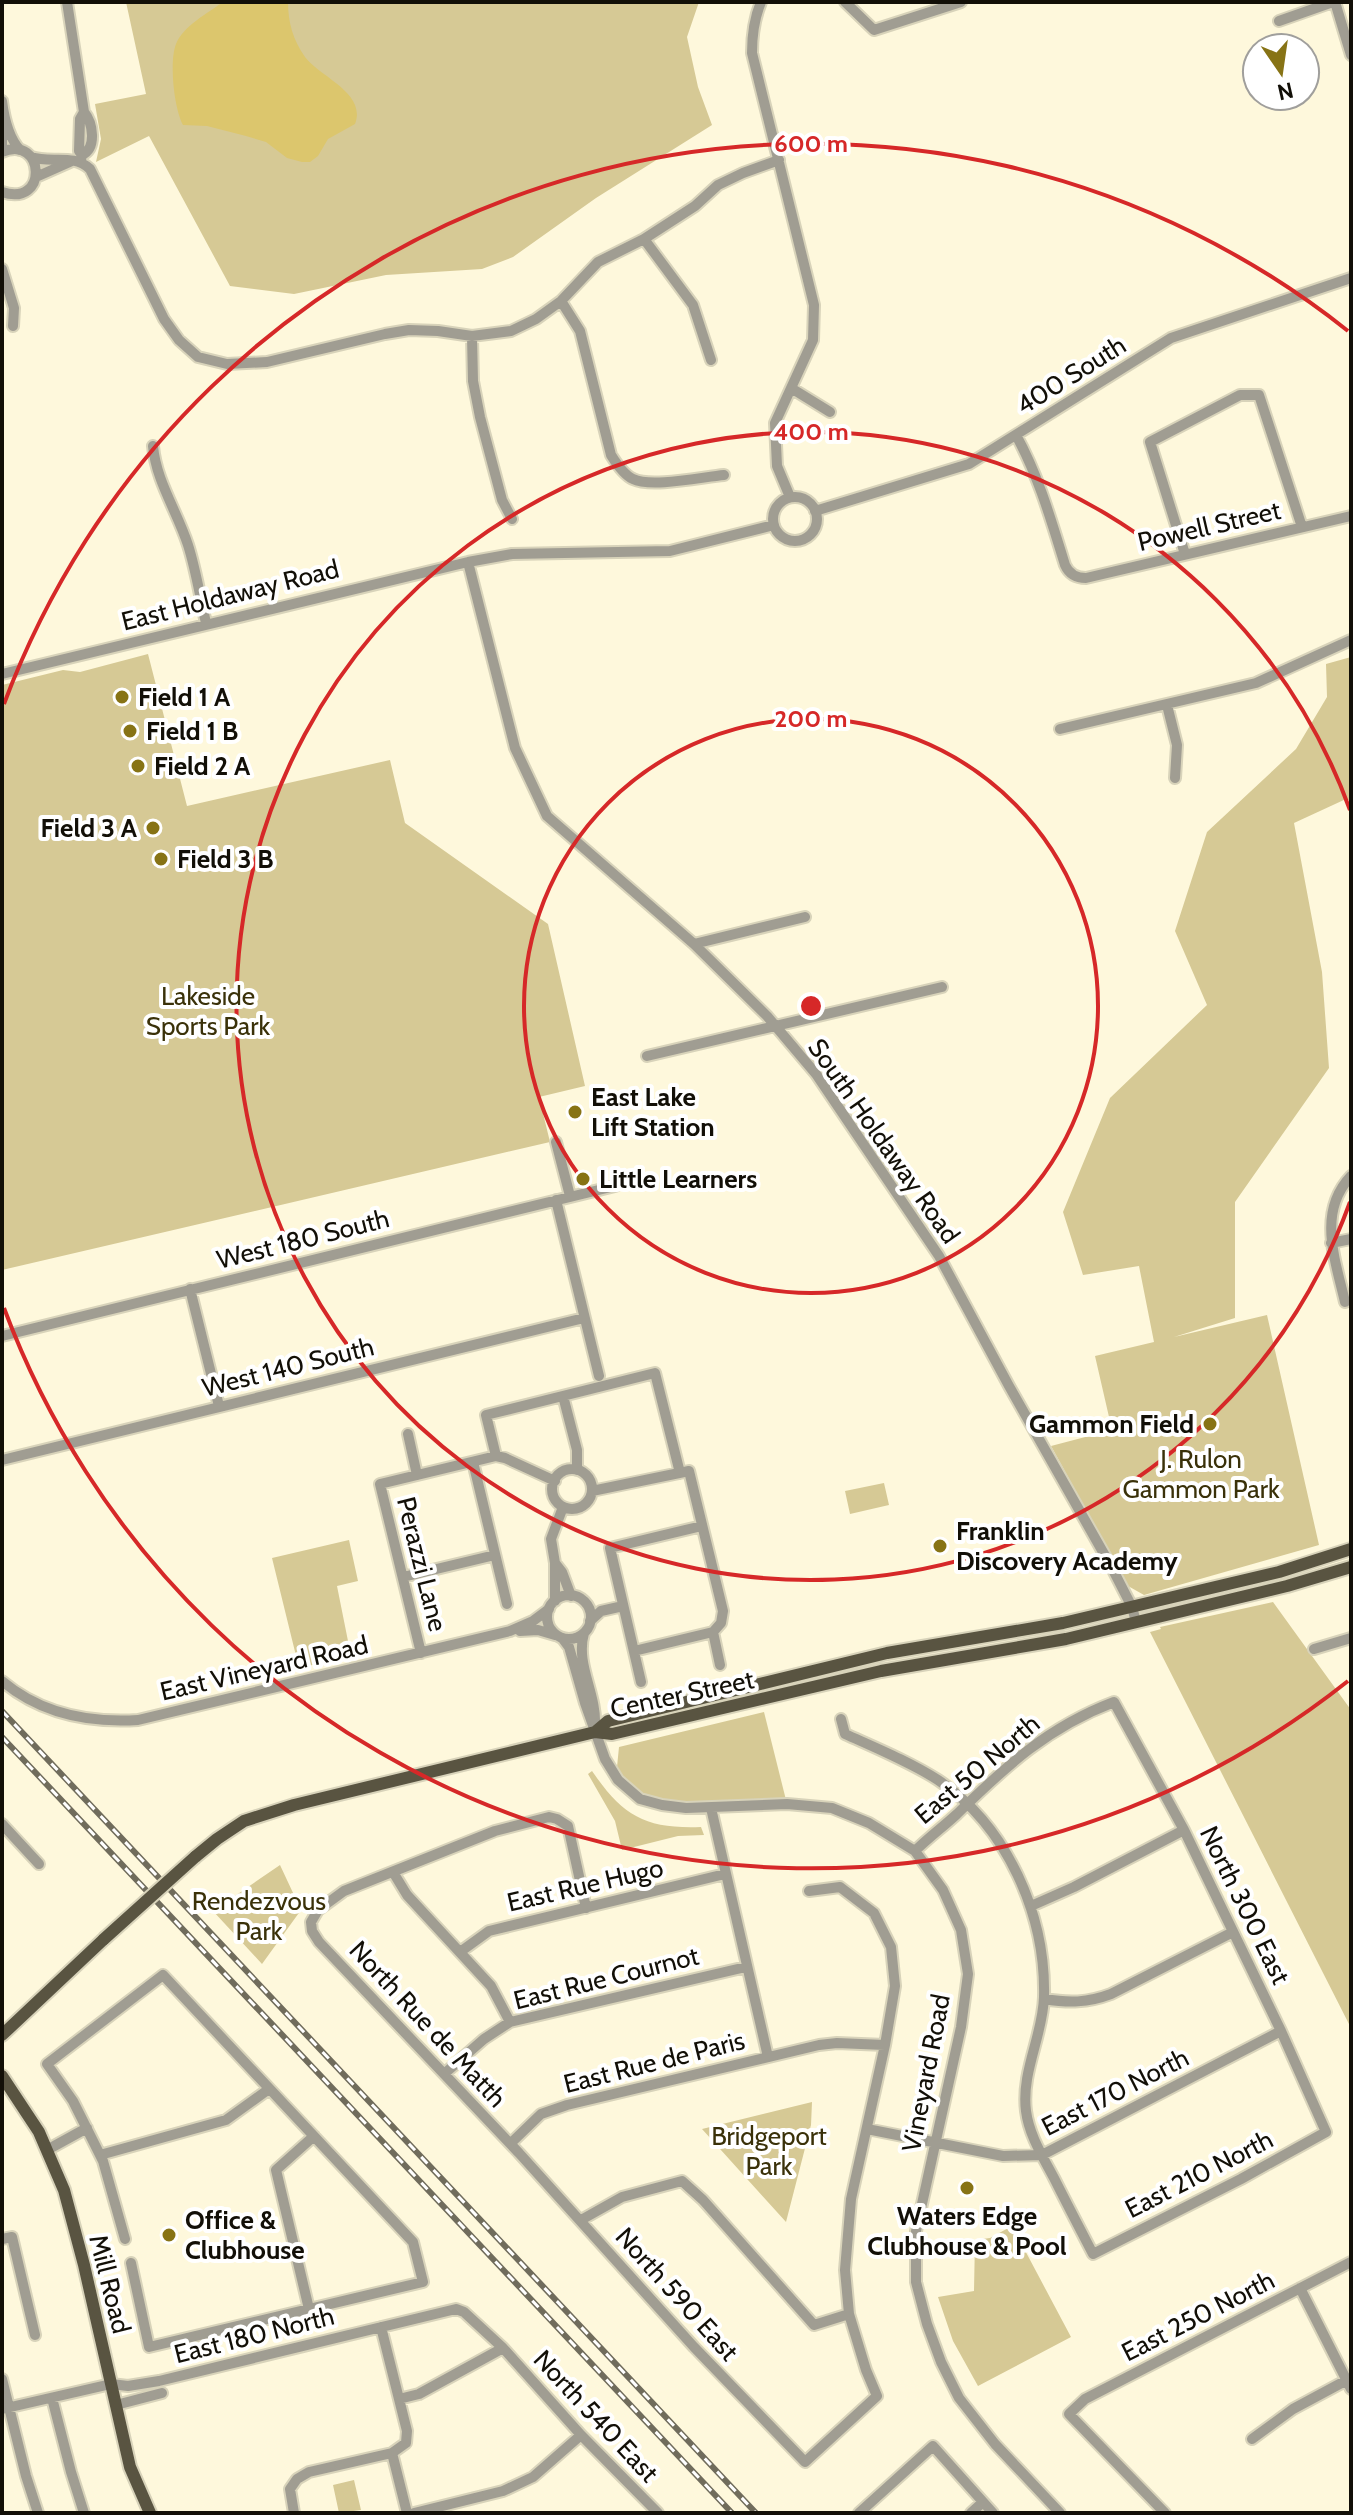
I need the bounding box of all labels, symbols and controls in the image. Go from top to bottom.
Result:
north arrow [1241,32,1321,112]
text: N [1275,76,1296,106]
text: 600 m [774,129,848,158]
street label: 400 South [1010,329,1132,421]
text: 400 m [773,417,849,446]
street label: Powell Street [1134,494,1284,558]
street label: East Holdaway Road [118,552,342,638]
place label: Field 1 A [138,681,231,713]
marker: Field 1 A [113,688,131,706]
text: 200 m [775,704,847,733]
place label: Field 1 B [146,715,238,747]
marker: Field 1 B [121,722,139,740]
place label: Field 2 A [154,750,251,782]
marker: Field 2 A [129,757,147,775]
place label: Field 3 A [40,812,138,844]
marker: Field 3 A [144,819,162,837]
place label: Field 3 B [177,843,274,875]
marker: Field 3 B [152,850,170,868]
park label: Lakeside Sports Park [146,980,270,1042]
centre of rings [797,992,825,1020]
street label: South Holdaway Road [801,1032,967,1250]
place label: East Lake Lift Station [591,1081,715,1143]
marker: East Lake Lift Station [566,1103,584,1121]
place label: Little Learners [599,1163,757,1195]
marker: Little Learners [574,1170,592,1188]
street label: West 180 South [214,1202,392,1276]
street label: West 140 South [199,1330,377,1404]
place label: Gammon Field [1029,1408,1194,1440]
marker: Gammon Field [1201,1415,1219,1433]
park label: J. Rulon Gammon Park [1122,1443,1280,1505]
street label: Perazzi Lane [390,1493,454,1635]
place label: Franklin Discovery Academy [956,1515,1178,1577]
marker: Franklin Discovery Academy [931,1537,949,1555]
street label: East Vineyard Road [157,1629,371,1707]
street label: Center Street [607,1663,757,1725]
street label: East 50 North [908,1707,1046,1831]
street label: North 300 East [1193,1821,1297,1989]
street label: East Rue Hugo [504,1851,666,1919]
park label: Rendezvous Park [192,1885,326,1947]
street label: North Rue de Matth [343,1934,513,2114]
street label: East Rue Cournot [510,1939,702,2016]
street label: Vineyard Road [895,1991,957,2155]
street label: East Rue de Paris [560,2024,748,2100]
street label: East 170 North [1036,2041,1194,2143]
park label: Bridgeport Park [711,2120,827,2182]
street label: East 210 North [1120,2123,1278,2225]
marker: Waters Edge Clubhouse & Pool [958,2179,976,2197]
place label: Waters Edge Clubhouse & Pool [867,2200,1067,2262]
place label: Office & Clubhouse [185,2204,305,2266]
street label: North 590 East [609,2221,745,2367]
marker: Office & Clubhouse [160,2226,178,2244]
street label: Mill Road [82,2231,138,2337]
street label: East 250 North [1116,2264,1280,2368]
street label: East 180 North [171,2300,337,2370]
street label: North 540 East [527,2343,665,2489]

